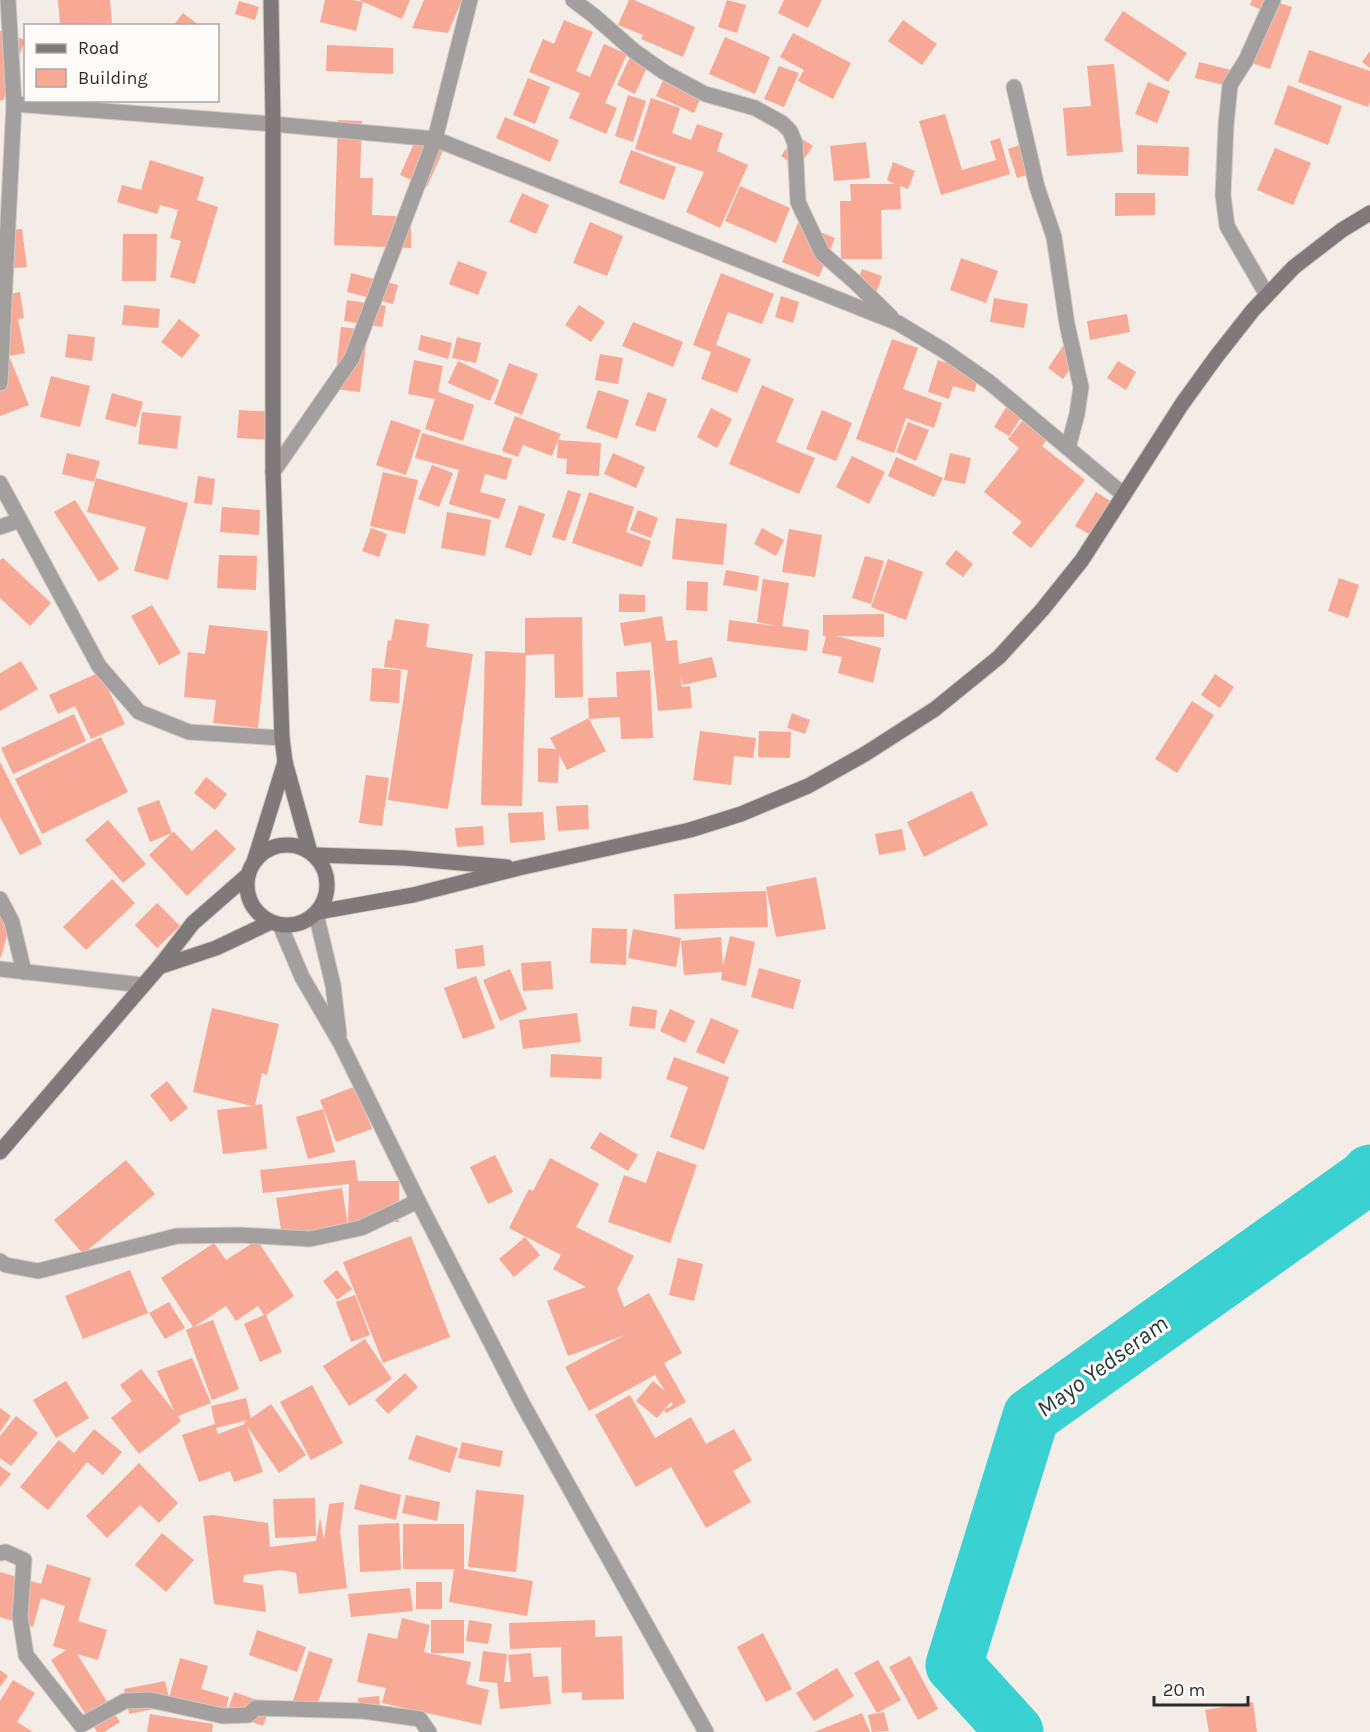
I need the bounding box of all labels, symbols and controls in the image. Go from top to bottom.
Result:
legend [24,24,219,102]
text: Road [78,37,119,59]
text: Building [78,67,148,89]
water label: Mayo Yedseram [1031,1309,1173,1423]
scale bar [1154,1669,1248,1707]
text: 20 m [1163,1679,1205,1701]

